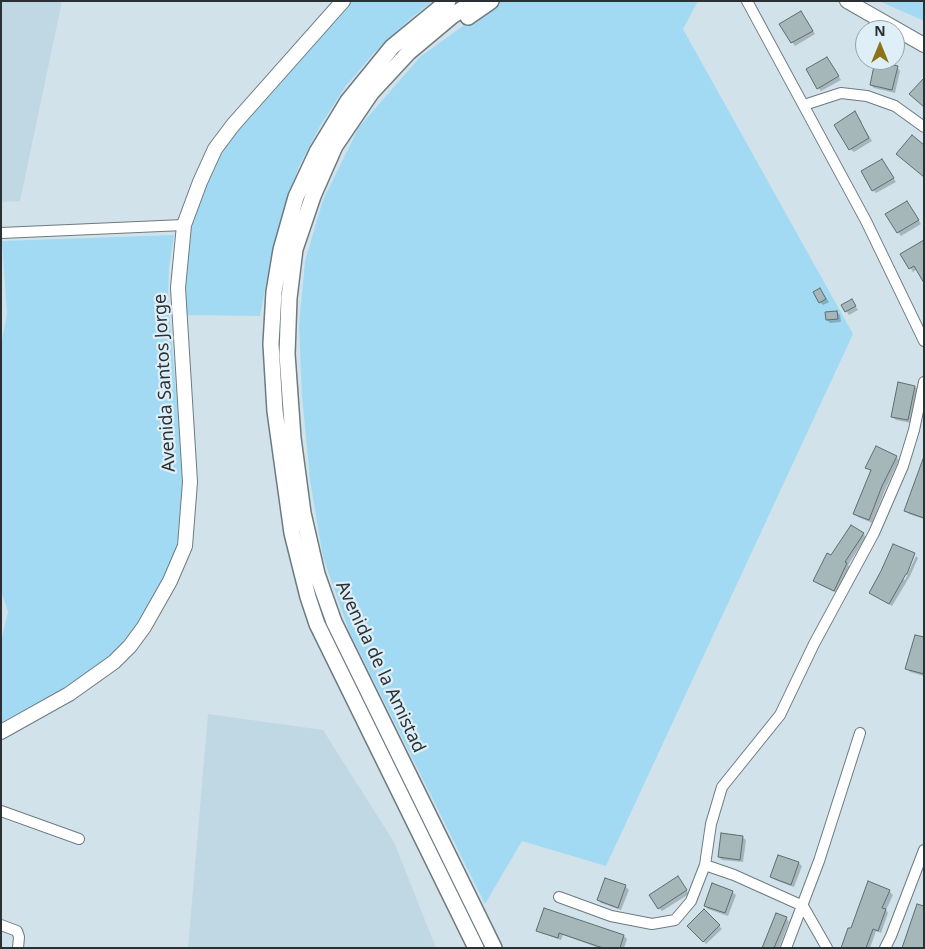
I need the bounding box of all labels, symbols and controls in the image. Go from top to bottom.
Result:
north arrow [855,20,905,70]
text: N [874,21,886,40]
street label: Avenida Santos Jorge [150,293,180,473]
street label: Avenida de la Amistad [331,578,429,756]

